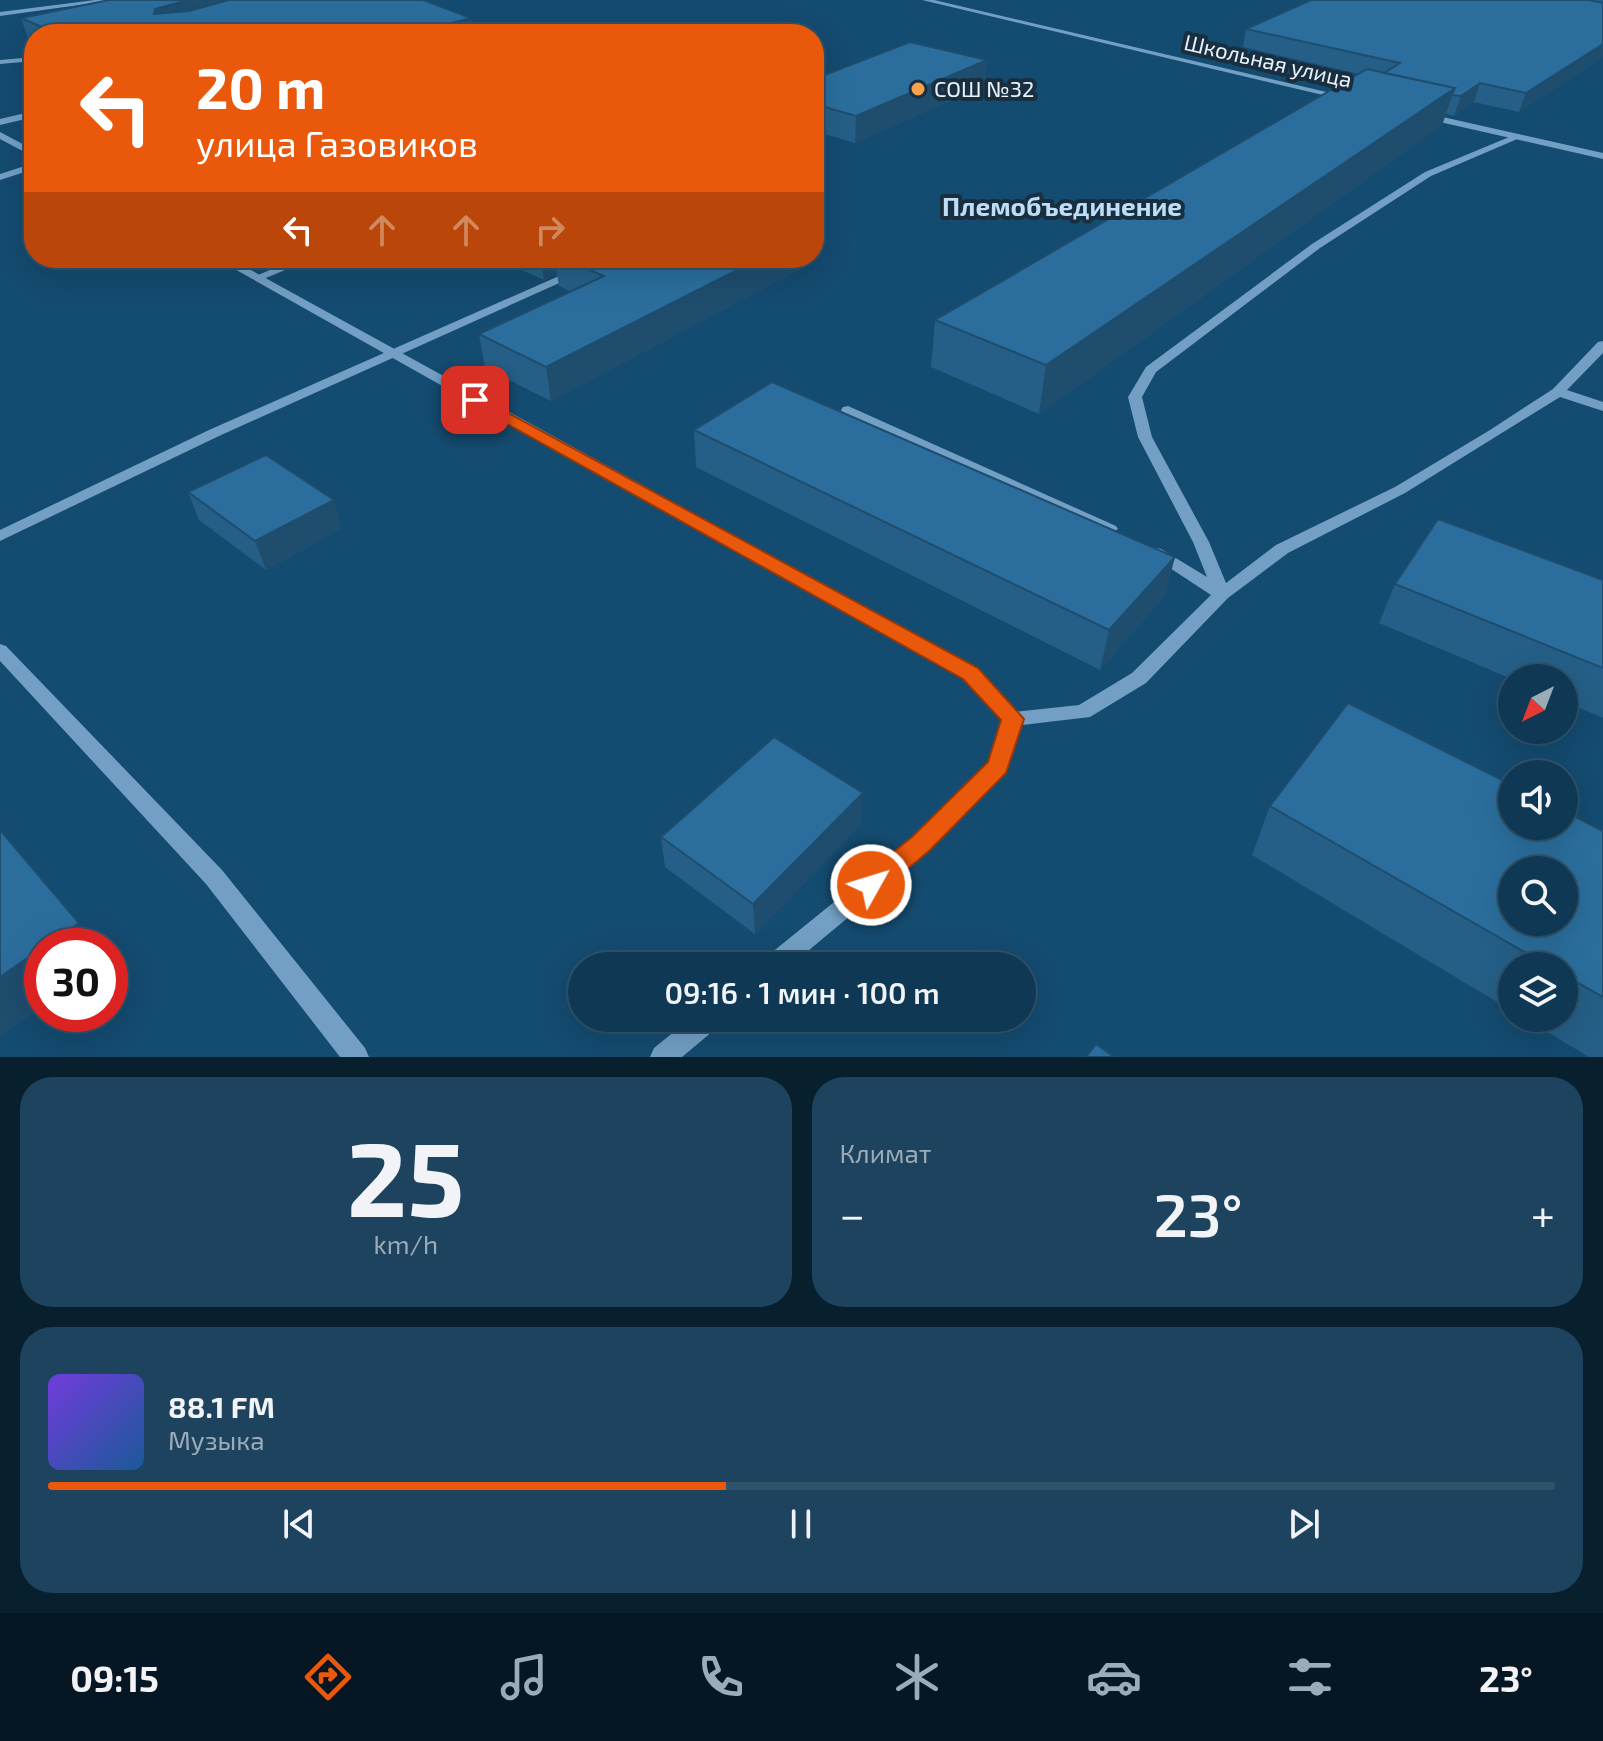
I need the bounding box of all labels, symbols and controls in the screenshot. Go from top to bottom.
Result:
street label: Школьная улица [1182,28,1355,93]
text: 20 m [196,53,325,120]
icon: left [64,56,168,160]
place label: СОШ №32 [934,75,1034,101]
marker: СОШ №32 [909,80,927,98]
text: улица Газовиков [196,121,478,164]
district label: Племобъединение [942,190,1182,221]
icon: left [276,208,320,252]
icon: ahead [360,208,404,252]
icon: ahead [444,208,488,252]
icon: right [528,208,572,252]
pin [441,366,509,434]
icon: arrive [453,378,497,422]
north arrow [1498,664,1578,744]
map controls [1498,664,1578,1032]
button: sound [1498,760,1578,840]
position arrow [829,843,913,927]
button: search [1498,856,1578,936]
speed limit sign: 30 [24,928,128,1032]
button: layers [1498,952,1578,1032]
text: 09:16 · 1 мин · 100 m [664,974,940,1010]
text: 25 [347,1113,465,1238]
text: Климат [840,1137,932,1168]
text: 23° [1153,1177,1243,1249]
text: − [840,1187,865,1240]
text: + [1531,1187,1555,1240]
text: km/h [373,1228,438,1259]
text: 88.1 FM [168,1388,275,1424]
text: Музыка [168,1424,265,1455]
icon: previous [277,1502,321,1546]
icon: pause [779,1502,823,1546]
icon: next [1282,1502,1326,1546]
icon: directions [300,1649,356,1705]
icon: music [496,1649,552,1705]
icon: phone [693,1649,749,1705]
icon: climate [889,1649,945,1705]
icon: car [1086,1649,1142,1705]
icon: filters [1282,1649,1338,1705]
text: 09:15 [70,1656,159,1699]
text: 23° [1479,1656,1533,1699]

